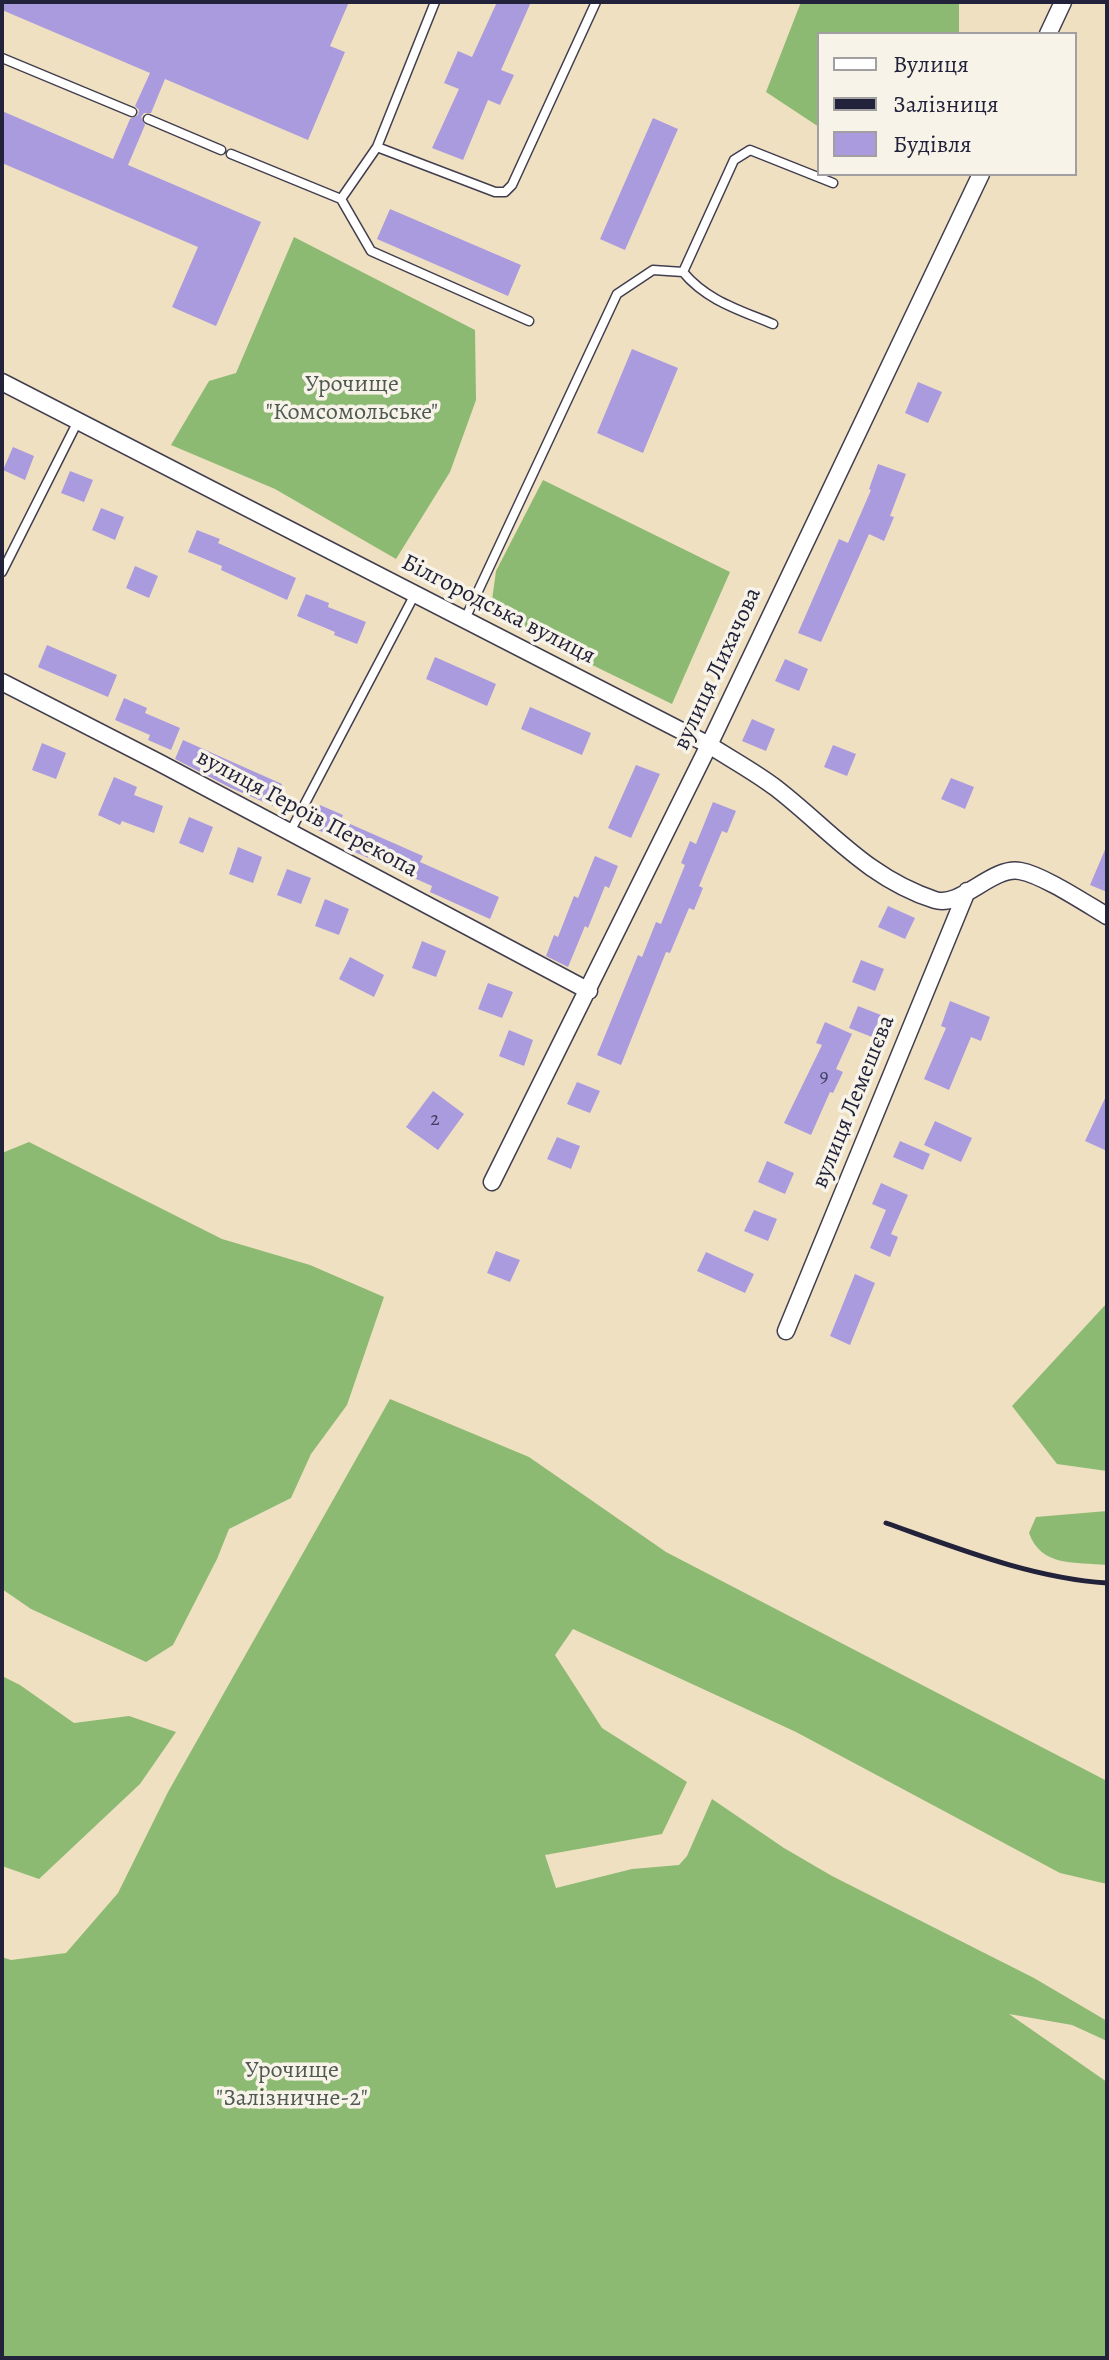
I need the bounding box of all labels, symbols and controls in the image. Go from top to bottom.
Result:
legend [817,32,1077,176]
text: Вулиця [893,48,969,80]
text: Залізниця [893,88,999,120]
text: Будівля [893,128,972,160]
park label: Урочище "Комсомольське" [266,371,438,427]
street label: Білгородська вулиця [396,549,600,671]
street label: вулиця Лихачова [668,583,768,755]
street label: вулиця Героїв Перекопа [191,743,423,885]
street label: вулиця Лемешєва [806,1011,902,1193]
house number: 9 [819,1065,829,1089]
house number: 2 [430,1108,440,1132]
park label: Урочище "Залізничне-2" [216,2057,368,2113]

